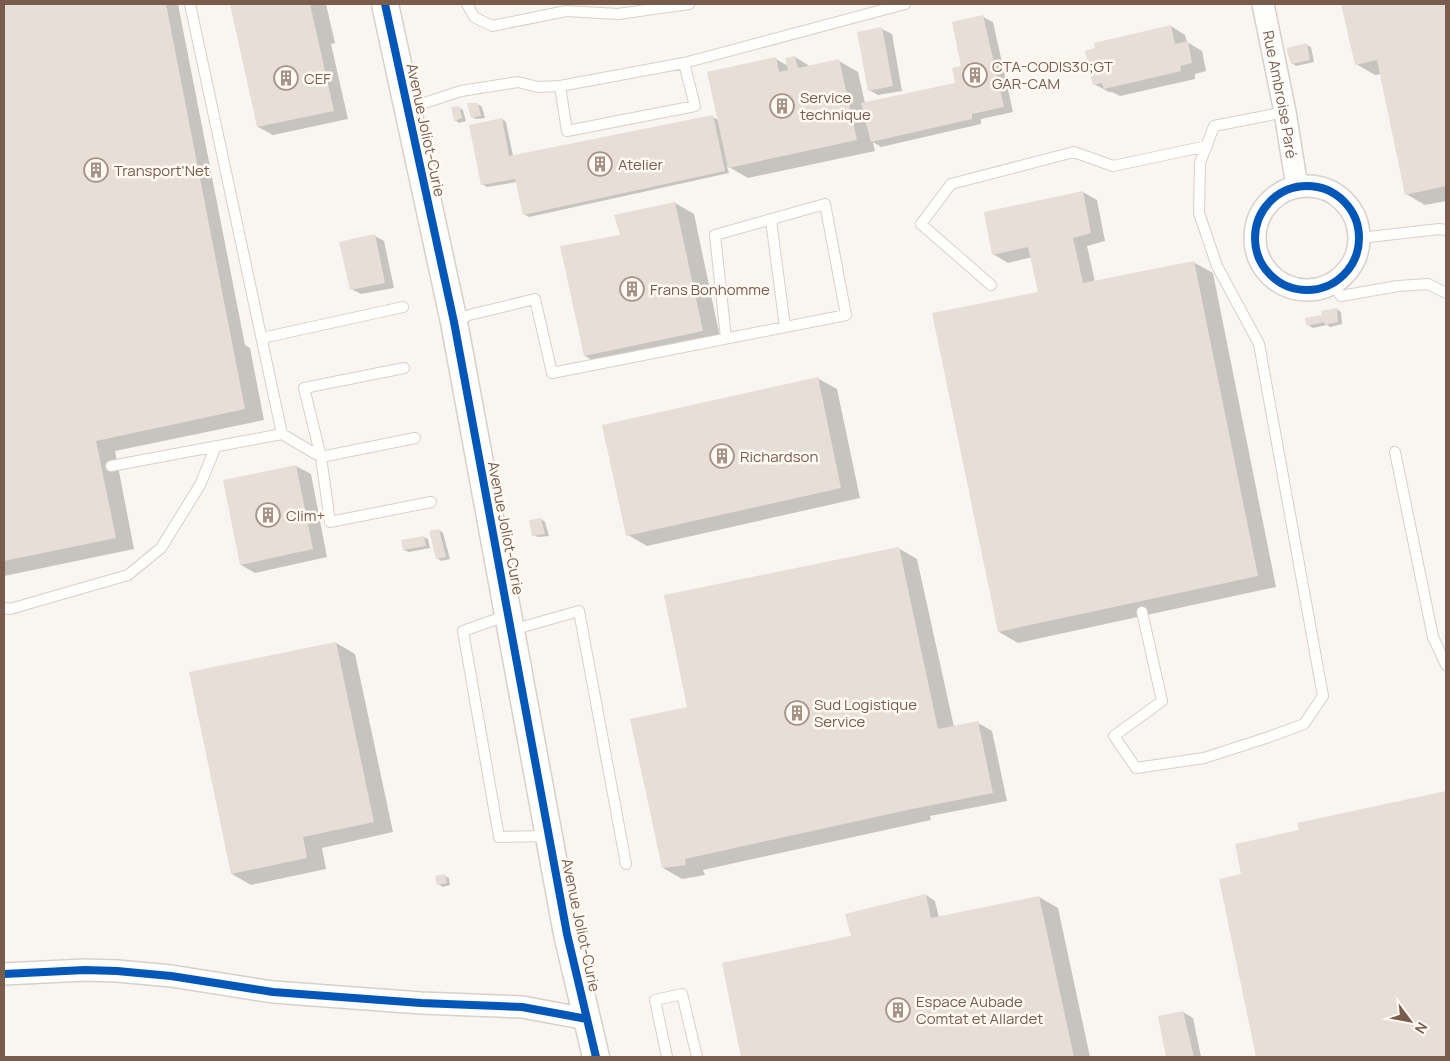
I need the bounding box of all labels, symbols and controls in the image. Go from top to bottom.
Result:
street label: Rue Ambroise Paré [1258,28,1303,160]
place label: CTA-CODIS30;GT GAR-CAM [992,56,1113,94]
street label: Avenue Joliot-Curie [402,61,450,199]
building icon: CTA-CODIS30;GT GAR-CAM [962,62,988,88]
building icon: CEF [273,65,299,91]
place label: CEF [304,68,331,89]
place label: Service technique [800,87,871,125]
building icon: Service technique [769,93,795,119]
building icon: Atelier [587,151,613,177]
place label: Atelier [618,154,663,175]
building icon: Transport'Net [83,157,109,183]
place label: Transport'Net [114,160,210,181]
building icon: Frans Bonhomme [619,276,645,302]
place label: Frans Bonhomme [650,279,770,300]
building icon: Richardson [709,443,735,469]
place label: Richardson [740,446,818,467]
street label: Avenue Joliot-Curie [483,459,529,597]
building icon: Clim+ [255,502,281,528]
place label: Clim+ [286,505,325,526]
place label: Sud Logistique Service [814,694,917,732]
building icon: Sud Logistique Service [784,700,810,726]
street label: Avenue Joliot-Curie [557,856,605,994]
place label: Espace Aubade Comtat et Allardet [916,991,1043,1029]
north arrow [1385,996,1435,1046]
building icon: Espace Aubade Comtat et Allardet [885,997,911,1023]
text: N [1411,1019,1432,1037]

